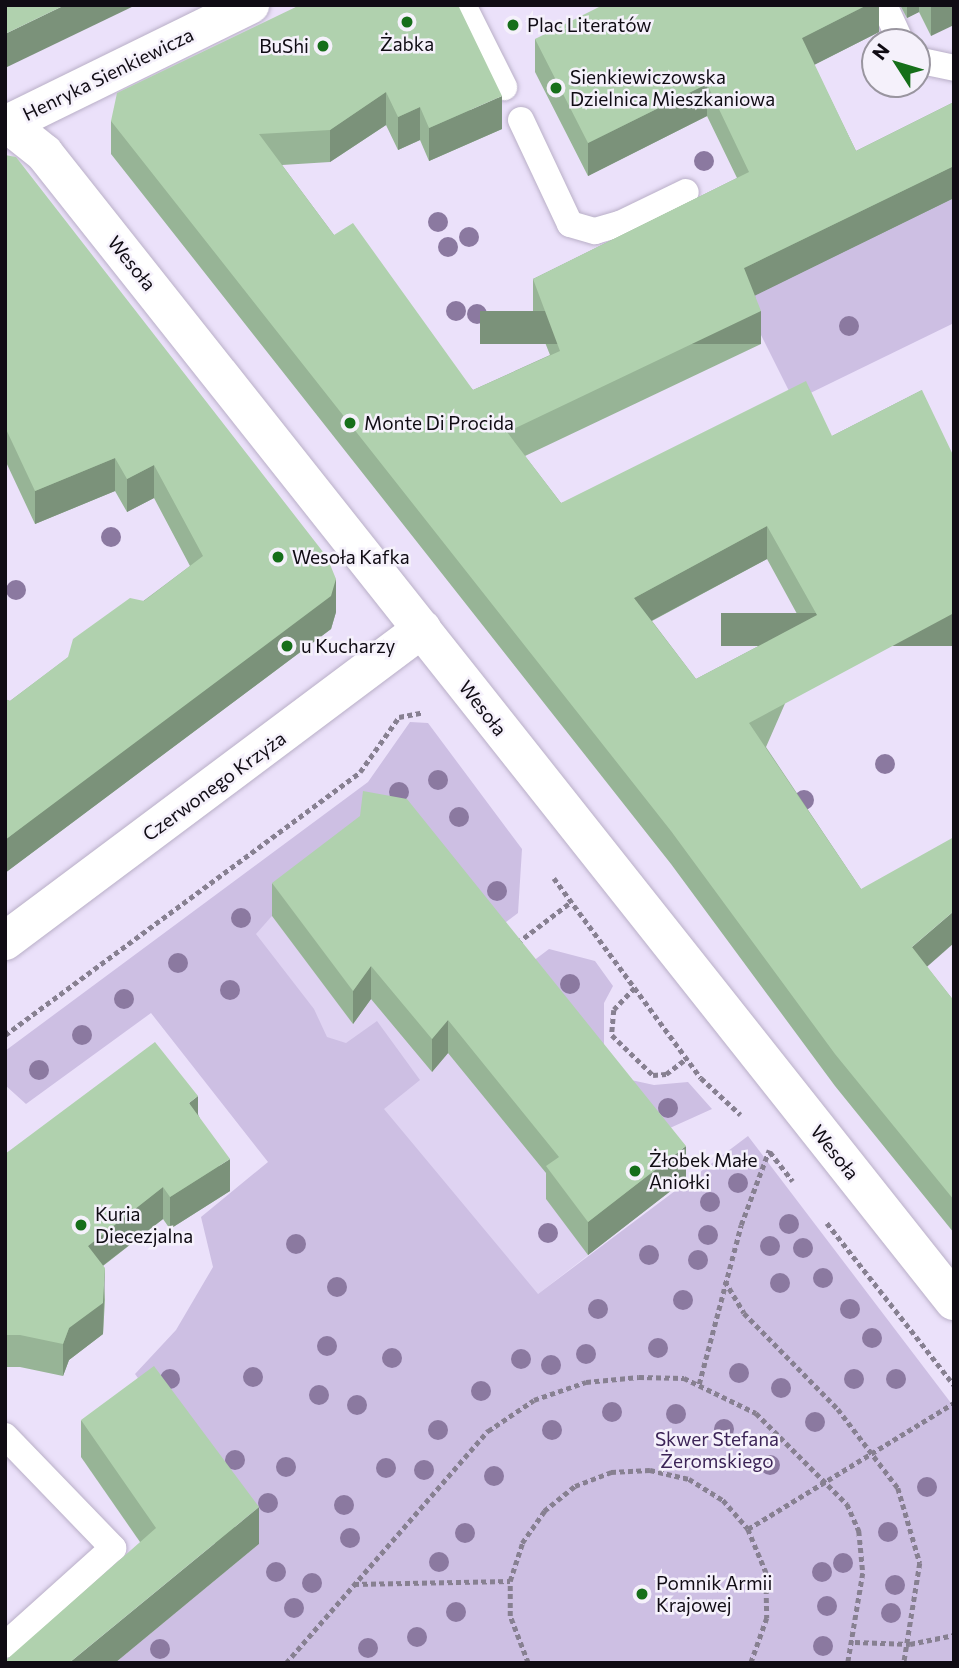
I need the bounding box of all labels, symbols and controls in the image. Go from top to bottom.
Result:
marker: Żabka [399,14,415,30]
place label: Plac Literatów [527,14,651,36]
marker: Plac Literatów [505,17,521,33]
street label: Henryka Sienkiewicza [19,23,197,125]
north arrow [861,28,931,98]
place label: Żabka [380,33,434,55]
place label: BuShi [259,35,309,57]
marker: BuShi [315,38,331,54]
text: N [867,39,894,64]
place label: Sienkiewiczowska Dzielnica Mieszkaniowa [570,66,775,110]
marker: Sienkiewiczowska Dzielnica Mieszkaniowa [548,80,564,96]
street label: Wesoła [103,231,161,295]
place label: Monte Di Procida [364,412,514,434]
marker: Monte Di Procida [342,415,358,431]
place label: Wesoła Kafka [292,546,410,568]
marker: Wesoła Kafka [270,549,286,565]
place label: u Kucharzy [301,635,395,657]
marker: u Kucharzy [279,638,295,654]
street label: Wesoła [454,676,512,740]
street label: Czerwonego Krzyża [138,726,290,846]
street label: Wesoła [806,1120,864,1184]
place label: Żłobek Małe Aniołki [649,1149,758,1193]
marker: Żłobek Małe Aniołki [627,1163,643,1179]
place label: Kuria Diecezjalna [95,1203,193,1247]
marker: Kuria Diecezjalna [73,1217,89,1233]
park label: Skwer Stefana Żeromskiego [655,1428,779,1472]
place label: Pomnik Armii Krajowej [656,1572,772,1616]
marker: Pomnik Armii Krajowej [634,1586,650,1602]

